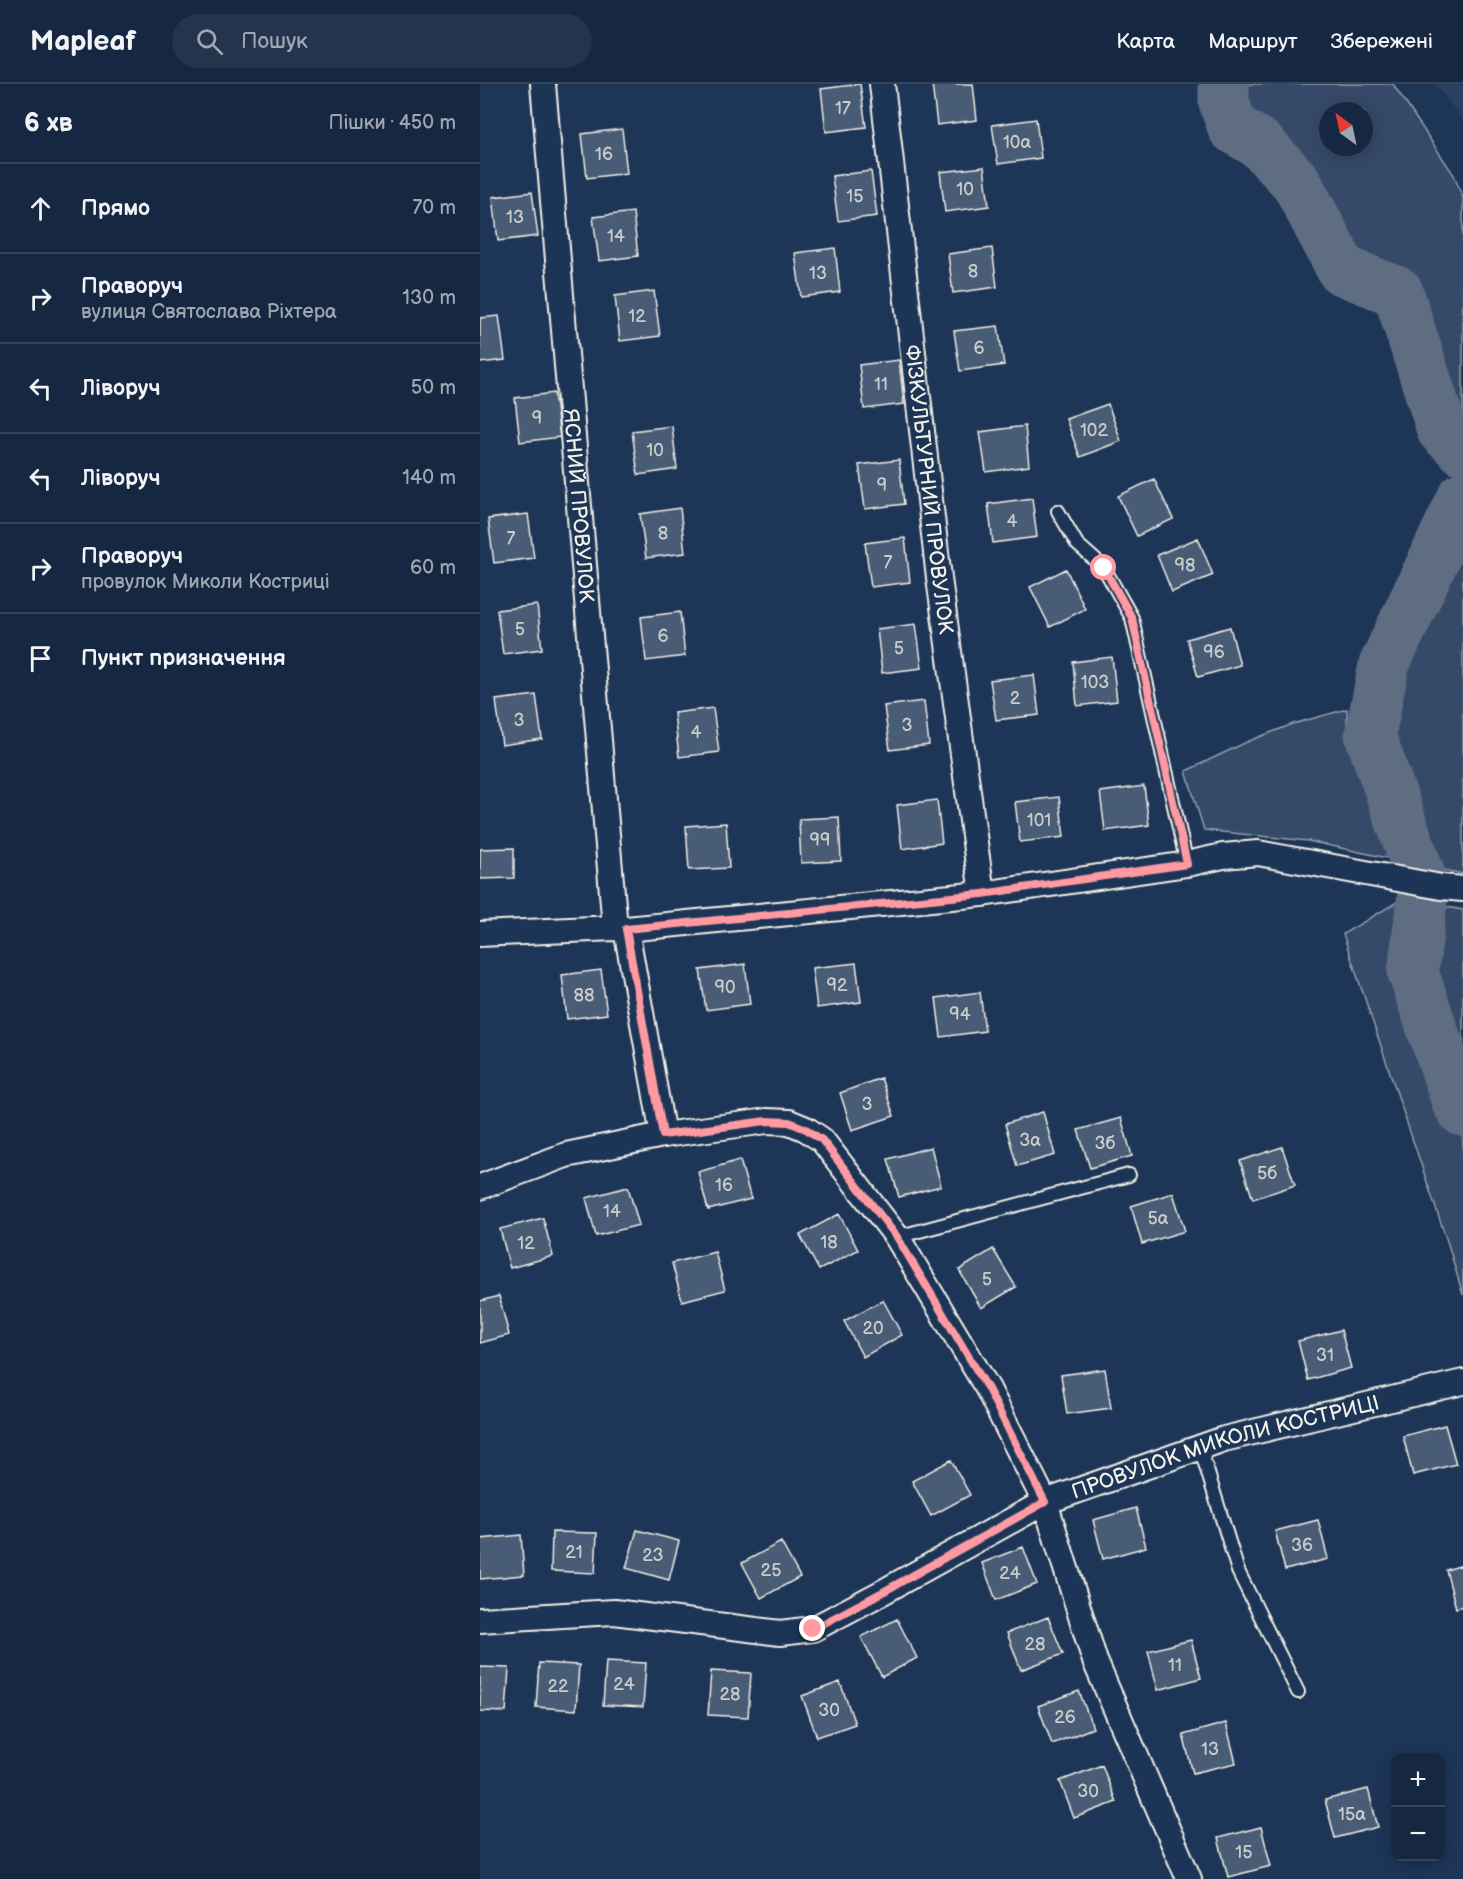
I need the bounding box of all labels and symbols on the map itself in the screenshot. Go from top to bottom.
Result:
house number: 17 [835,98,851,119]
north arrow [1319,102,1373,156]
house number: 10а [1003,132,1031,153]
house number: 16 [595,144,613,165]
house number: 10 [956,179,974,200]
house number: 15 [846,186,864,207]
house number: 13 [506,207,524,228]
house number: 14 [607,226,625,247]
house number: 8 [968,261,978,282]
house number: 13 [809,263,827,284]
house number: 12 [628,306,646,327]
house number: 6 [974,338,985,359]
street label: ФІЗКУЛЬТУРНИЙ ПРОВУЛОК [899,343,959,636]
house number: 11 [874,374,888,395]
house number: 9 [532,408,542,429]
street label: ЯСНИЙ ПРОВУЛОК [558,408,599,604]
house number: 102 [1080,420,1108,441]
house number: 10 [646,440,664,461]
house number: 9 [877,475,887,496]
house number: 4 [1007,511,1018,532]
house number: 8 [658,523,668,544]
house number: 7 [507,528,516,549]
house number: 7 [884,552,893,573]
route start [1090,554,1116,580]
house number: 98 [1175,555,1195,576]
house number: 5 [515,619,525,640]
house number: 6 [658,626,669,647]
house number: 5 [894,638,904,659]
house number: 96 [1203,642,1225,663]
house number: 103 [1081,672,1109,693]
house number: 2 [1010,688,1021,709]
house number: 3 [513,710,525,731]
house number: 3 [901,715,913,736]
house number: 4 [691,722,702,743]
house number: 101 [1027,810,1051,831]
house number: 99 [810,830,830,851]
house number: 92 [826,975,848,996]
house number: 90 [715,977,736,998]
house number: 88 [574,985,595,1006]
house number: 94 [949,1004,971,1025]
house number: 3 [861,1094,873,1115]
house number: 3а [1019,1130,1041,1151]
house number: 3б [1095,1133,1116,1154]
house number: 5б [1257,1163,1277,1184]
house number: 16 [715,1175,733,1196]
house number: 14 [603,1201,621,1222]
house number: 5а [1148,1208,1169,1229]
house number: 18 [820,1232,838,1253]
house number: 12 [517,1233,535,1254]
house number: 5 [982,1269,992,1290]
house number: 20 [862,1318,884,1339]
house number: 31 [1316,1345,1334,1366]
street label: ПРОВУЛОК МИКОЛИ КОСТРИЦІ [1068,1390,1382,1505]
house number: 36 [1291,1535,1313,1556]
house number: 21 [565,1542,583,1563]
house number: 23 [642,1545,664,1566]
house number: 25 [761,1560,781,1581]
house number: 24 [999,1563,1021,1584]
route end [799,1615,825,1641]
house number: 28 [1024,1634,1046,1655]
house number: 11 [1168,1655,1182,1676]
house number: 24 [613,1674,635,1695]
house number: 22 [547,1676,569,1697]
house number: 28 [719,1684,741,1705]
house number: 30 [818,1700,840,1721]
house number: 26 [1054,1707,1076,1728]
house number: 13 [1201,1739,1219,1760]
house number: 30 [1077,1781,1099,1802]
house number: 15а [1338,1804,1366,1825]
house number: 15 [1235,1842,1253,1863]

